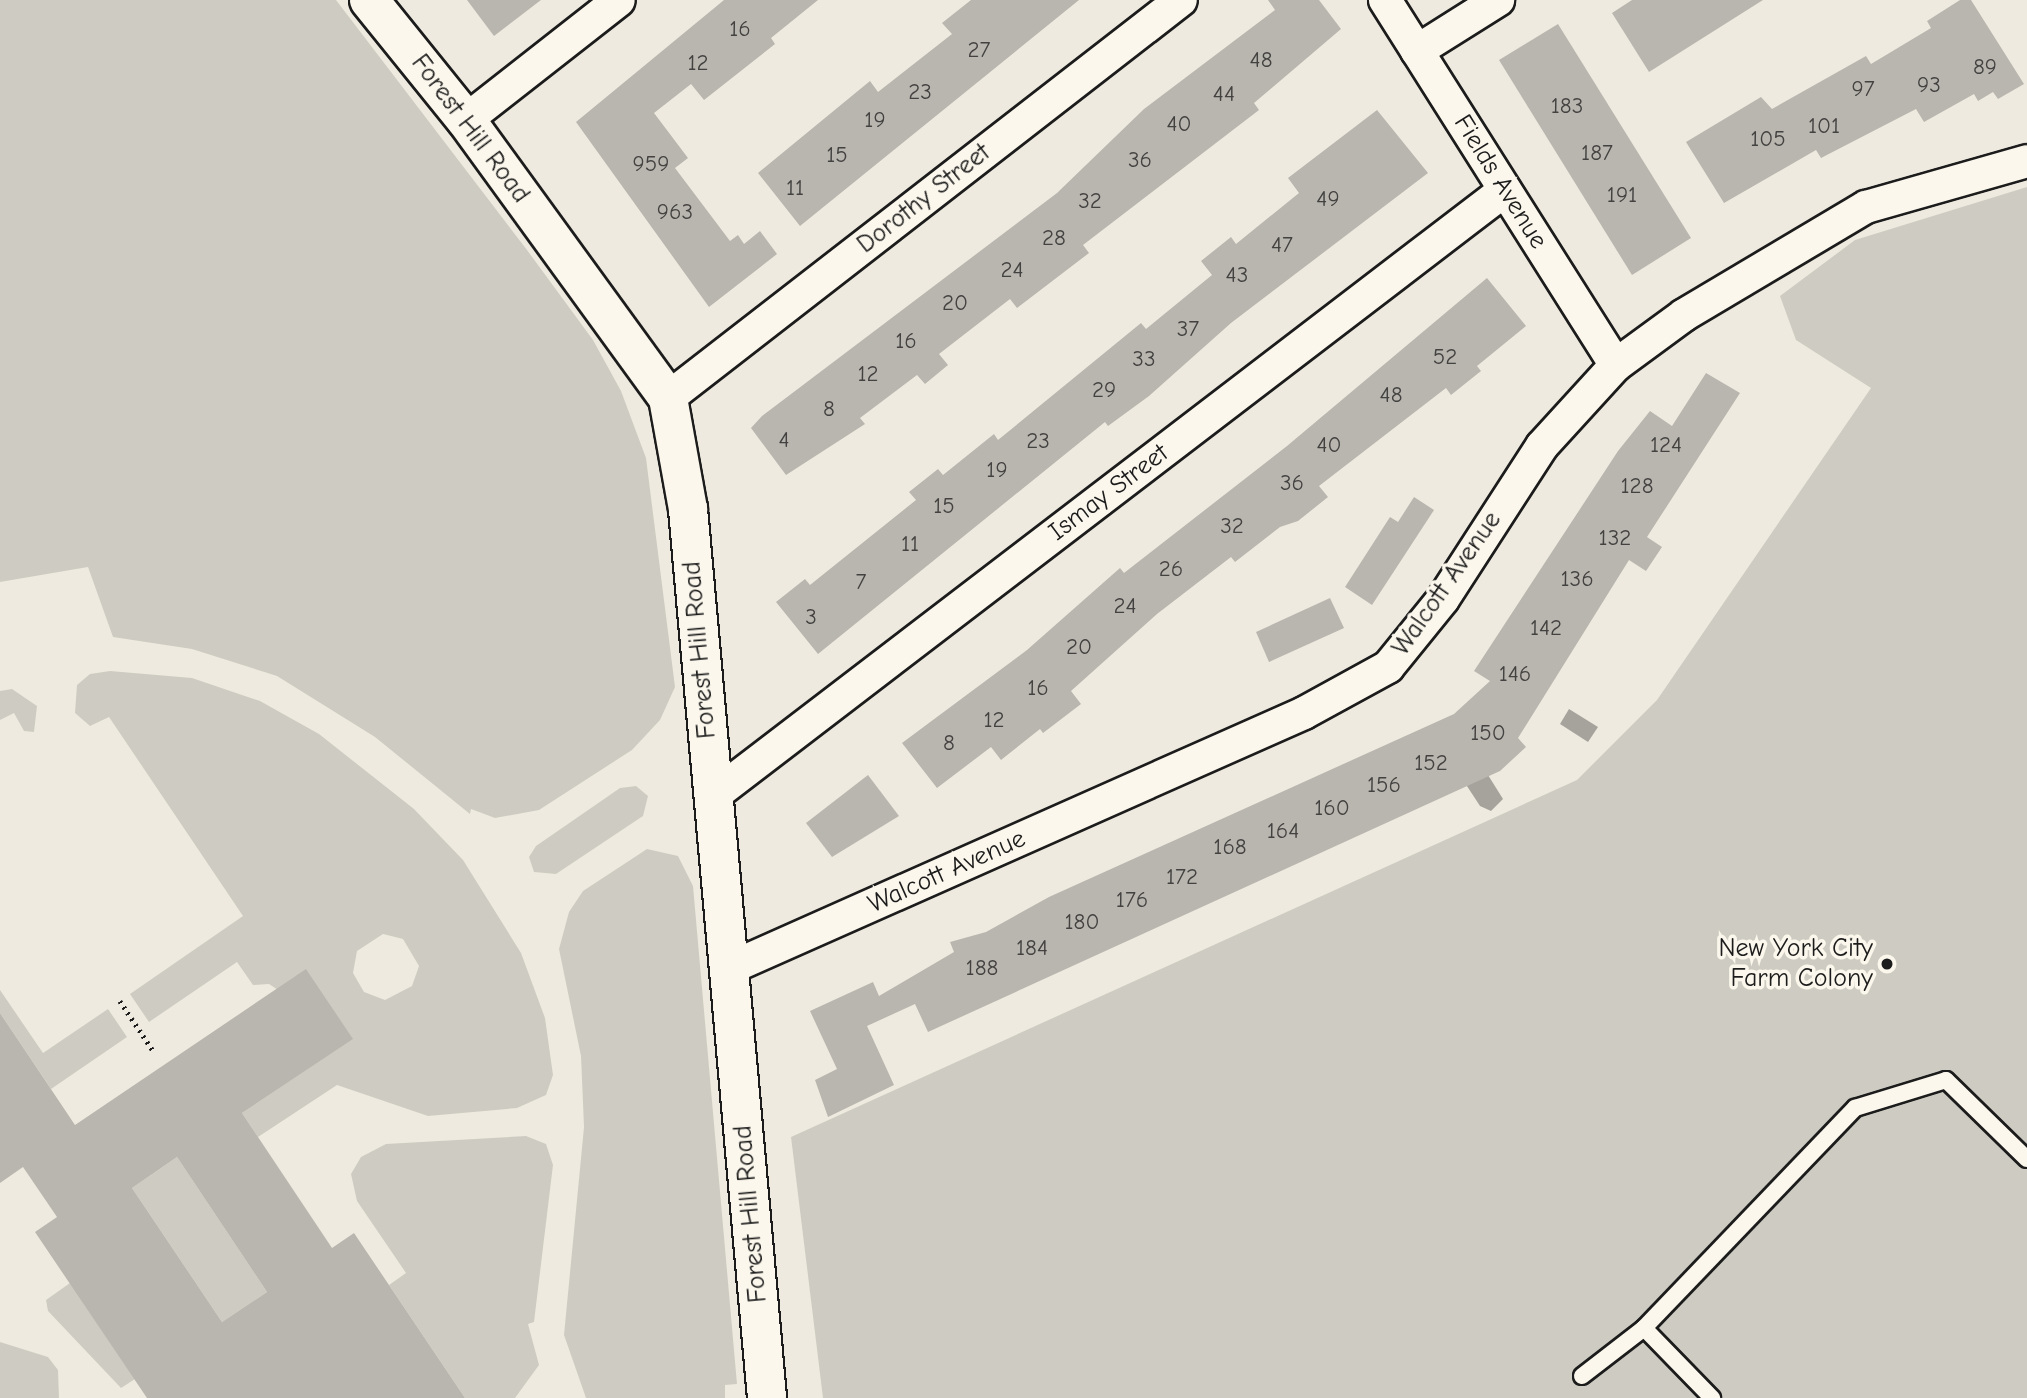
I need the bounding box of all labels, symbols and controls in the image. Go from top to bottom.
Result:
house number: 16 [729,15,751,43]
house number: 27 [968,36,990,64]
house number: 48 [1250,46,1272,74]
street label: Forest Hill Road [404,49,536,209]
house number: 12 [687,49,709,77]
house number: 89 [1973,53,1997,81]
house number: 93 [1917,71,1941,99]
house number: 97 [1851,75,1875,103]
house number: 23 [908,78,932,106]
house number: 44 [1213,80,1235,108]
house number: 183 [1551,92,1583,120]
house number: 19 [864,106,886,134]
street label: Fields Avenue [1446,109,1554,255]
house number: 40 [1166,110,1192,138]
house number: 101 [1808,112,1840,140]
house number: 105 [1750,125,1786,153]
street label: Dorothy Street [851,137,997,261]
house number: 187 [1581,139,1613,167]
house number: 15 [826,141,848,169]
house number: 36 [1128,146,1152,174]
house number: 959 [633,150,669,178]
house number: 11 [786,174,804,202]
house number: 191 [1607,181,1637,209]
house number: 49 [1316,185,1340,213]
house number: 32 [1078,187,1102,215]
house number: 963 [657,198,693,226]
house number: 28 [1042,224,1066,252]
house number: 47 [1271,231,1293,259]
house number: 24 [1000,256,1024,284]
house number: 43 [1226,261,1248,289]
house number: 20 [942,289,968,317]
house number: 37 [1177,315,1199,343]
house number: 16 [895,327,917,355]
house number: 52 [1433,343,1457,371]
house number: 33 [1132,345,1156,373]
house number: 12 [857,360,879,388]
house number: 29 [1092,376,1116,404]
house number: 48 [1380,381,1402,409]
house number: 8 [823,395,835,423]
house number: 4 [778,426,790,454]
house number: 23 [1026,427,1050,455]
house number: 40 [1316,431,1342,459]
house number: 124 [1650,431,1682,459]
street label: Ismay Street [1043,438,1175,548]
house number: 19 [986,456,1008,484]
house number: 36 [1280,469,1304,497]
house number: 128 [1621,472,1653,500]
house number: 15 [933,492,955,520]
street label: Walcott Avenue [1386,506,1508,662]
house number: 32 [1220,512,1244,540]
house number: 132 [1599,524,1631,552]
house number: 11 [901,530,919,558]
house number: 26 [1159,555,1183,583]
street label: Forest Hill Road [677,560,723,740]
house number: 136 [1560,565,1594,593]
house number: 7 [856,568,866,596]
house number: 24 [1113,592,1137,620]
house number: 3 [805,603,817,631]
house number: 142 [1530,614,1562,642]
house number: 20 [1066,633,1092,661]
house number: 146 [1499,660,1531,688]
house number: 16 [1027,674,1049,702]
house number: 12 [983,706,1005,734]
house number: 150 [1470,719,1506,747]
house number: 8 [943,729,955,757]
house number: 152 [1414,749,1448,777]
house number: 156 [1367,771,1401,799]
house number: 160 [1314,794,1350,822]
house number: 164 [1267,817,1299,845]
street label: Walcott Avenue [864,823,1030,921]
house number: 168 [1213,833,1247,861]
house number: 172 [1166,863,1198,891]
house number: 176 [1116,886,1148,914]
house number: 180 [1065,908,1099,936]
place label: New York City Farm Colony [1718,933,1873,995]
house number: 184 [1016,934,1048,962]
house number: 188 [966,954,998,982]
marker: New York City Farm Colony [1879,956,1895,972]
street label: Forest Hill Road [728,1124,774,1304]

